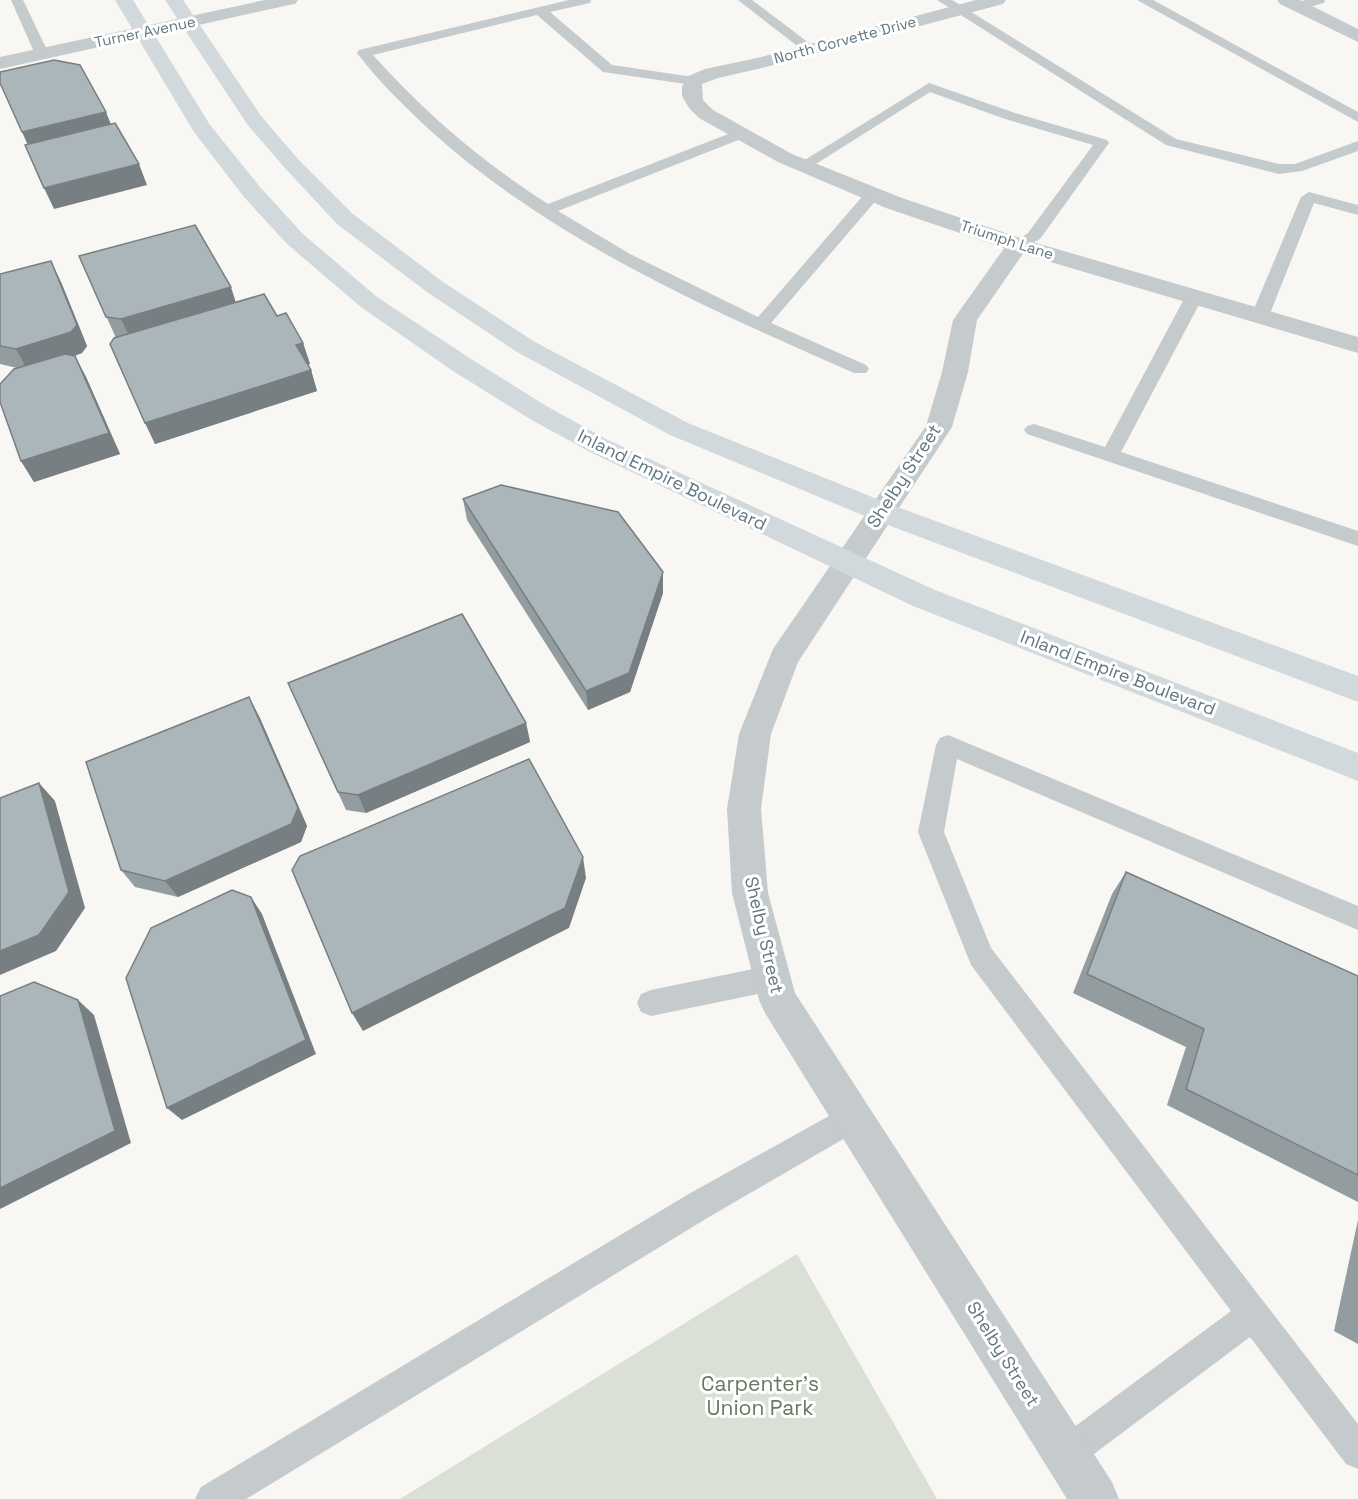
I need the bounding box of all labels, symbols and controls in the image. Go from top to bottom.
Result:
street label: North Corvette Drive [772,11,918,68]
street label: Turner Avenue [93,12,197,51]
street label: Triumph Lane [958,216,1056,264]
street label: Shelby Street [861,419,946,532]
street label: Inland Empire Boulevard [574,424,770,535]
street label: Inland Empire Boulevard [1017,625,1219,720]
street label: Shelby Street [740,874,789,996]
street label: Shelby Street [962,1297,1045,1410]
park label: Carpenter's Union Park [701,1370,819,1421]

